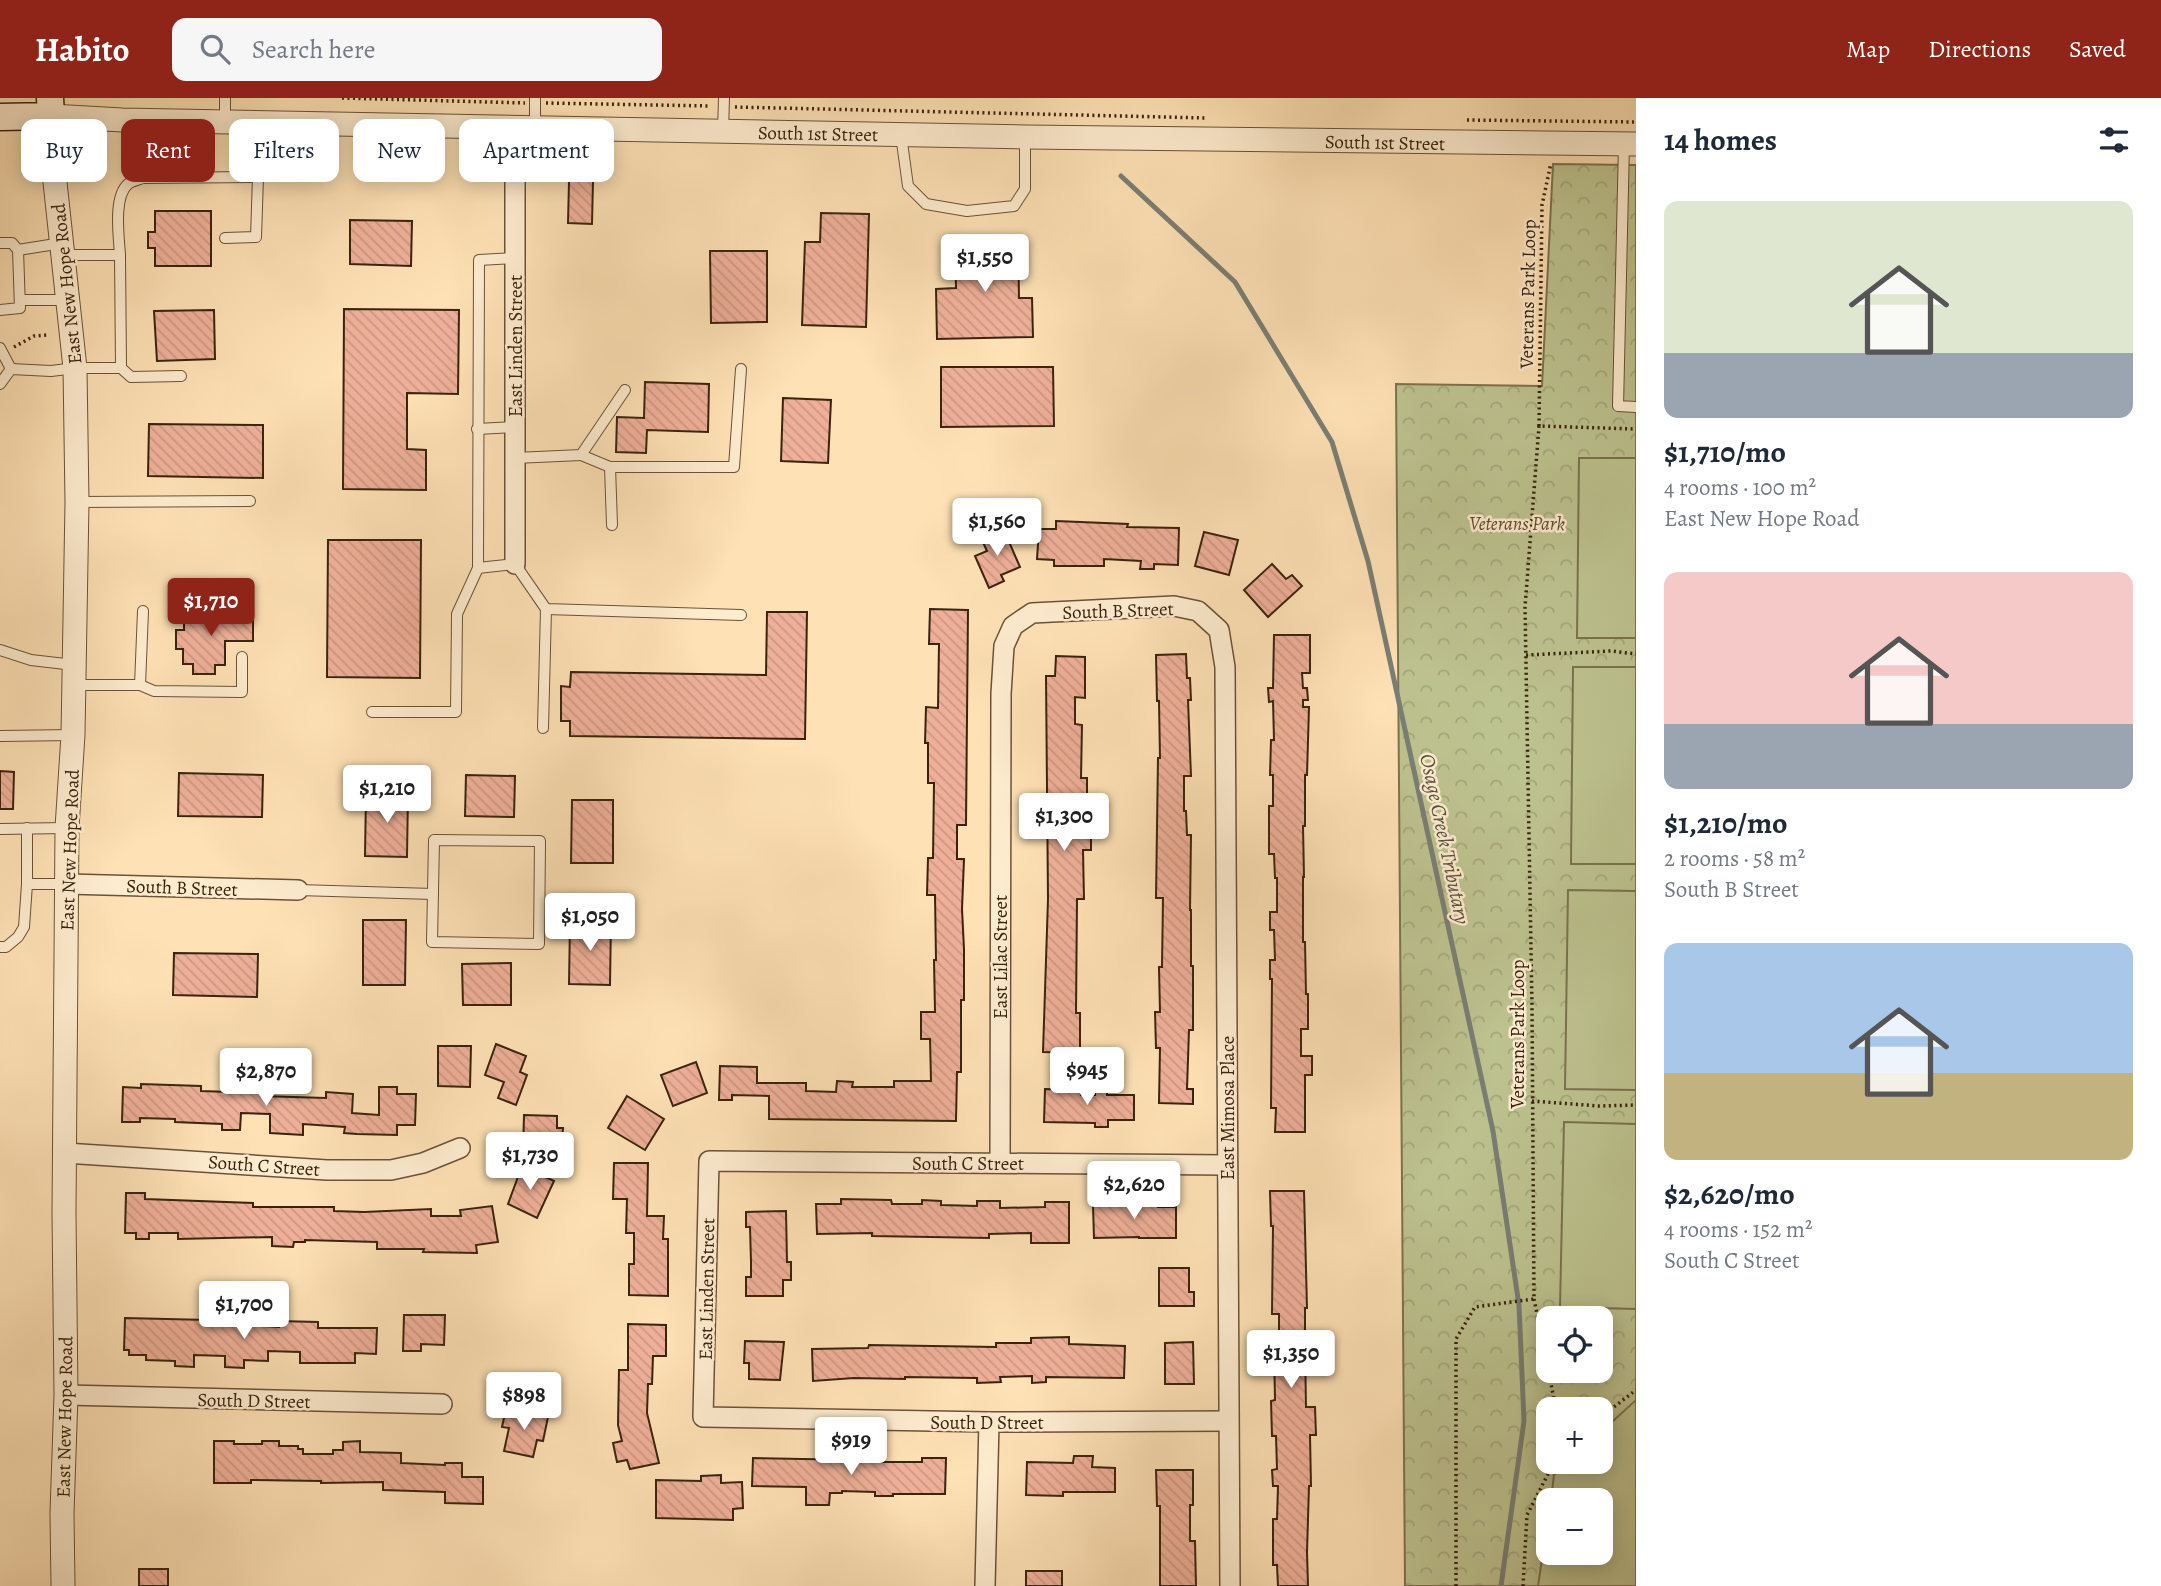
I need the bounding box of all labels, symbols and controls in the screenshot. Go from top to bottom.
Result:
search box [172,18,662,81]
text: Habito [35,27,130,72]
icon: search [196,30,234,68]
text: Search here [252,32,375,67]
text: Map [1846,33,1890,65]
text: Directions [1928,33,2031,65]
text: Saved [2069,33,2126,65]
chip: Buy [21,119,107,182]
chip: Rent [121,119,215,182]
chip: Filters [229,119,339,182]
chip: New [353,119,445,182]
chip: Apartment [459,119,614,182]
street label: South 1st Street [758,120,878,148]
text: 14 homes [1664,120,1777,160]
icon: filters [2095,121,2133,159]
street label: South 1st Street [1325,129,1445,157]
street label: East New Hope Road [46,201,88,366]
street label: Veterans Park Loop [1514,219,1542,370]
pin: $1,550 [928,234,1042,294]
text: $1,550 [957,241,1013,272]
icon: home [1836,247,1962,373]
street label: East Linden Street [503,275,529,417]
text: $1,710/mo [1664,432,1786,472]
text: 4 rooms · 100 m² [1664,472,1816,503]
pin: $1,560 [940,498,1054,558]
text: East New Hope Road [1664,503,1860,534]
text: $1,560 [968,505,1026,536]
park label: Veterans Park [1469,511,1565,537]
pin: $1,710 [154,578,268,638]
text: $1,710 [184,585,238,616]
street label: South B Street [1062,596,1174,626]
icon: home [1836,618,1962,744]
water label: Osage Creek Tributary [1413,751,1477,927]
pin: $1,210 [330,766,444,825]
street label: East New Hope Road [54,768,86,931]
text: $1,210 [359,772,415,803]
pin: $1,300 [1007,794,1121,853]
text: $1,300 [1035,800,1093,831]
text: $1,210/mo [1664,803,1788,843]
text: 2 rooms · 58 m² [1664,843,1805,874]
street label: South B Street [126,873,238,903]
text: South B Street [1664,874,1799,905]
pin: $1,050 [533,894,647,953]
street label: East Lilac Street [988,895,1014,1019]
text: $1,050 [561,900,619,931]
street label: Veterans Park Loop [1505,959,1531,1110]
icon: home [1836,989,1962,1115]
street label: East Mimosa Place [1215,1036,1241,1180]
pin: $2,870 [209,1048,323,1108]
pin: $945 [1046,1048,1128,1107]
text: $945 [1066,1054,1108,1085]
text: $2,870 [236,1055,296,1086]
pin: $1,730 [473,1132,587,1192]
text: $1,730 [502,1139,558,1170]
street label: South C Street [207,1149,321,1183]
street label: South C Street [912,1151,1024,1177]
pin: $2,620 [1077,1162,1191,1221]
text: $2,620 [1103,1168,1165,1199]
text: $2,620/mo [1664,1174,1795,1214]
text: 4 rooms · 152 m² [1664,1214,1812,1245]
street label: East Linden Street [693,1218,721,1360]
text: South C Street [1664,1245,1800,1276]
pin: $1,700 [187,1282,301,1341]
text: $1,700 [215,1288,273,1319]
map controls [1536,1306,1613,1565]
button: locate [1536,1306,1613,1383]
pin: $1,350 [1234,1330,1348,1390]
street label: East New Hope Road [51,1335,79,1498]
text: $1,350 [1263,1337,1319,1368]
pin: $898 [483,1372,565,1432]
text: $898 [502,1379,546,1410]
street label: South D Street [197,1387,311,1415]
button: + [1536,1397,1613,1474]
street label: South D Street [930,1410,1044,1436]
pin: $919 [810,1418,892,1477]
text: $919 [831,1424,871,1455]
button: − [1536,1488,1613,1565]

